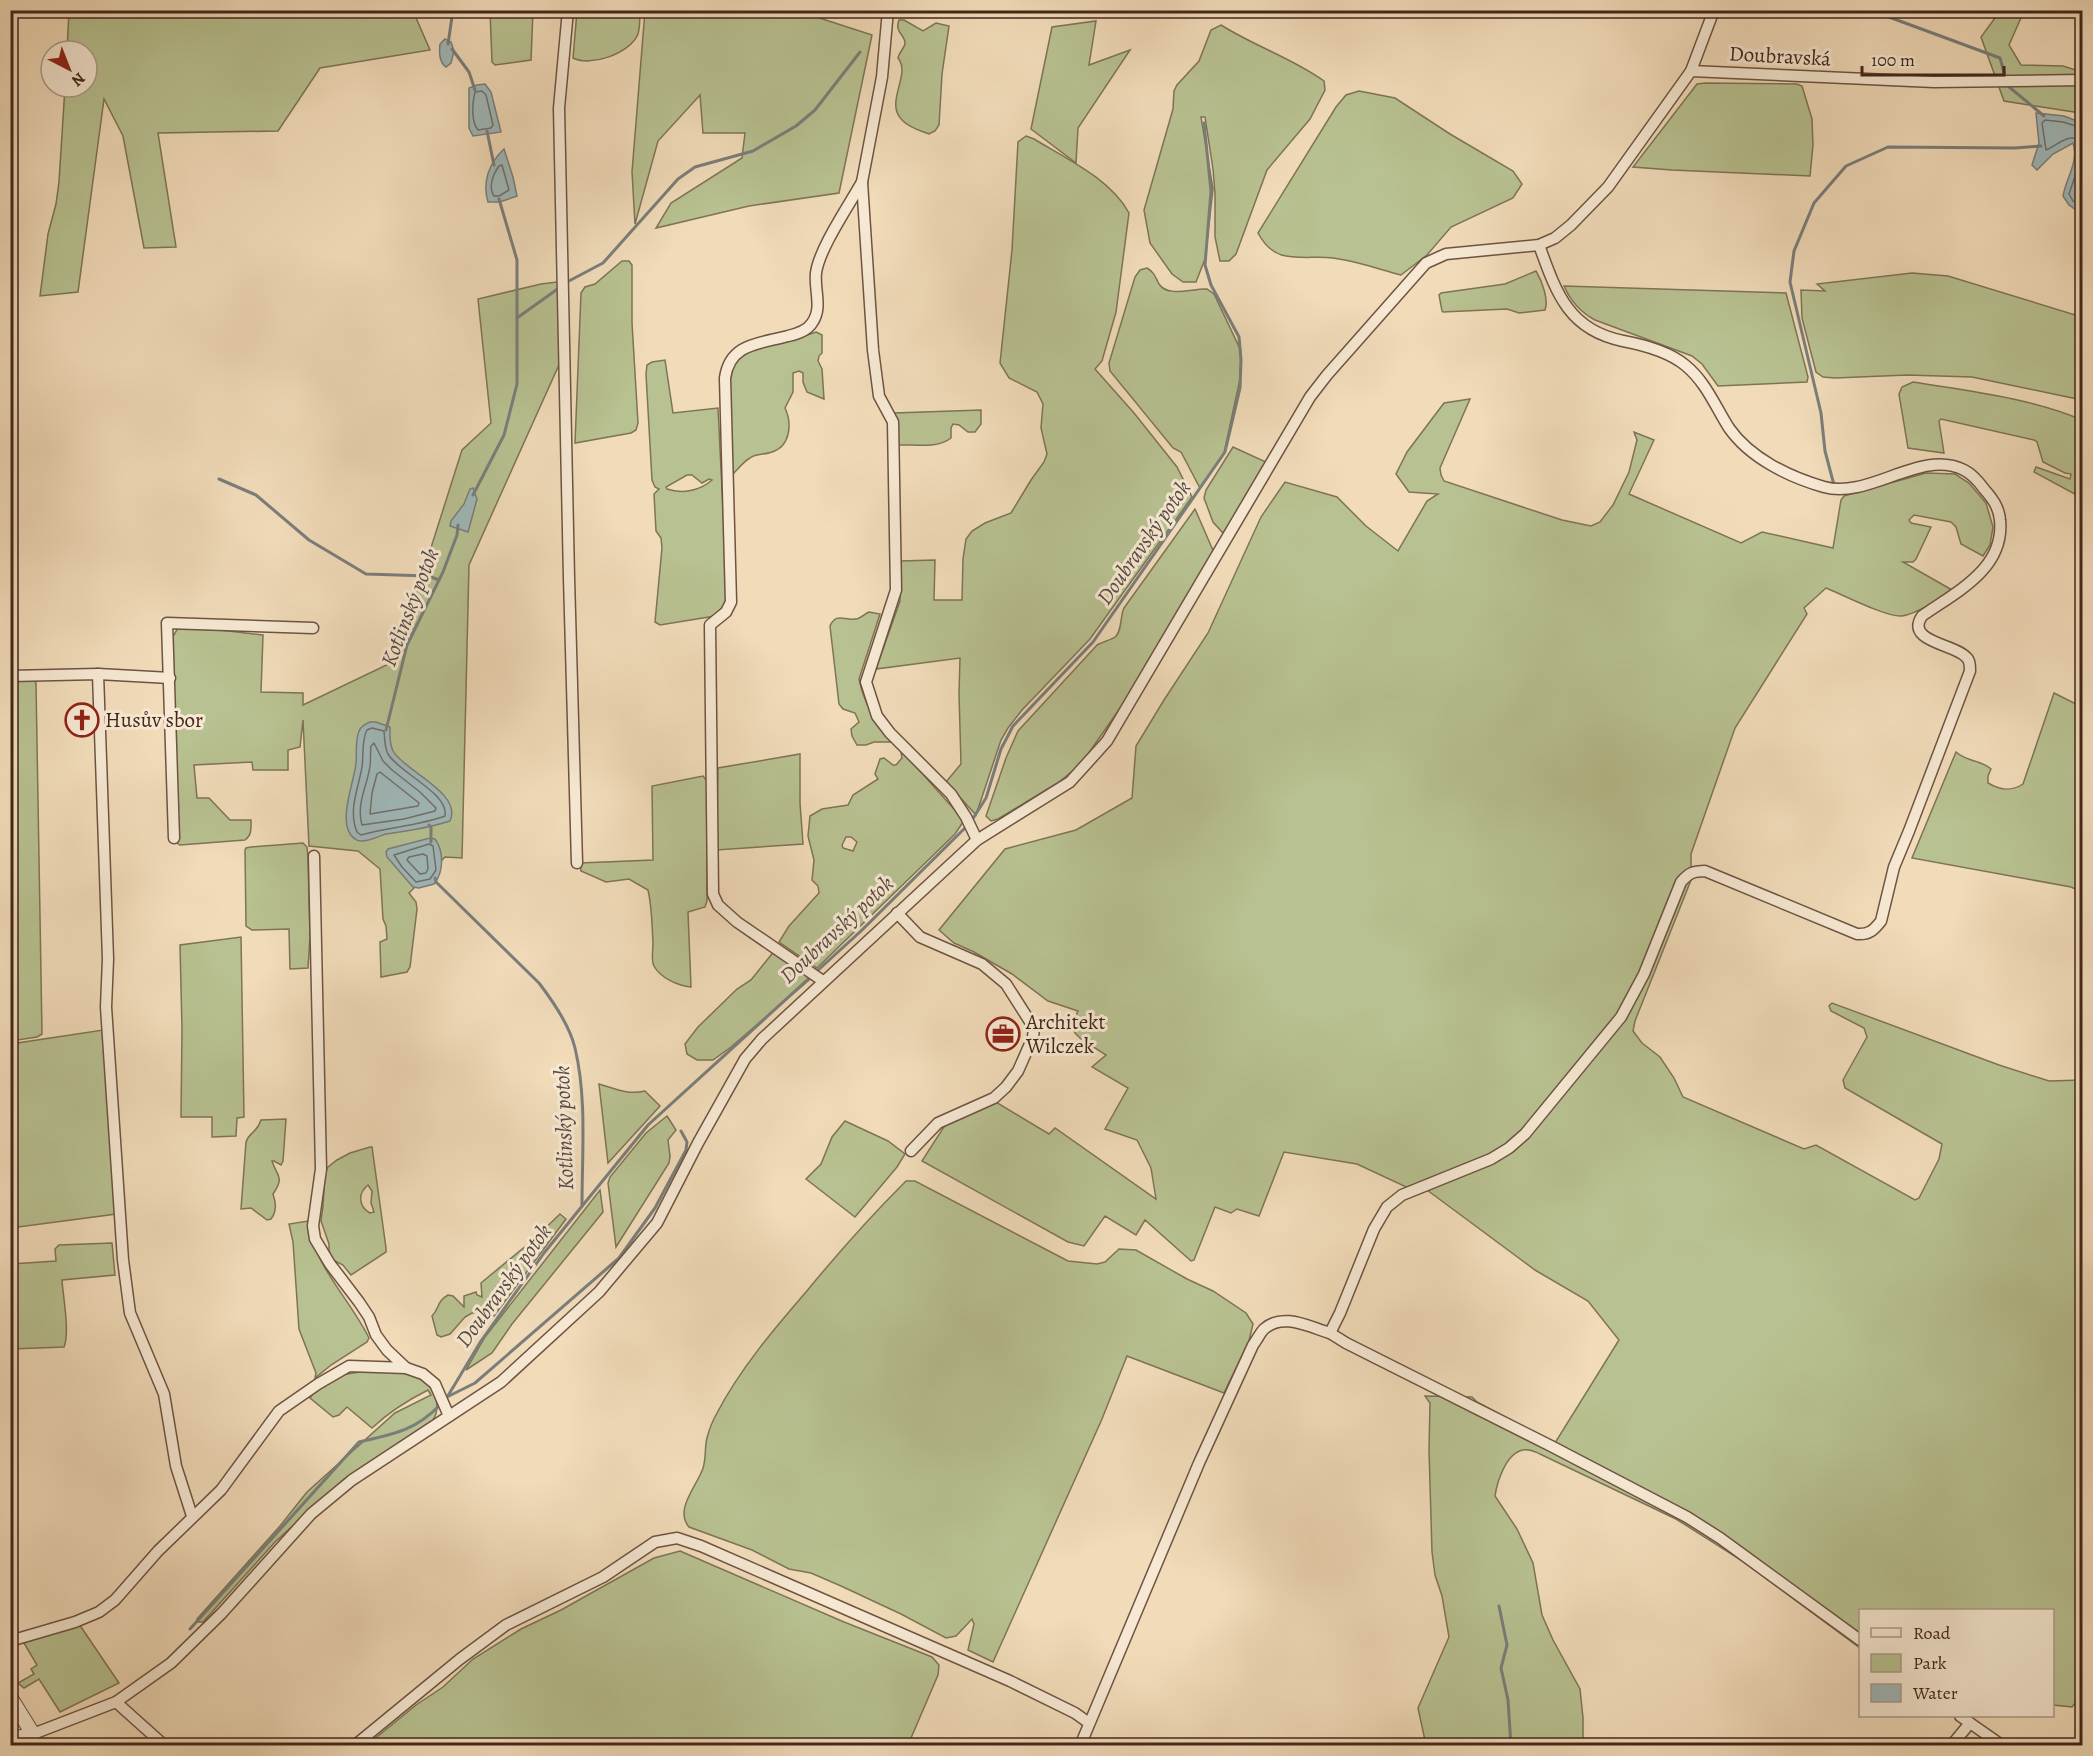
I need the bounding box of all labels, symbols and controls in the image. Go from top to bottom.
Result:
north arrow [39,39,99,99]
street label: Doubravská [1728,39,1832,73]
scale bar [1862,39,2004,77]
text: 100 m [1871,48,1915,72]
text: N [66,67,90,92]
water label: Doubravský potok [1090,474,1198,611]
water label: Kotlinský potok [374,544,446,671]
church icon: Husův sbor [64,702,100,738]
place label: Husův sbor [105,706,203,734]
water label: Doubravský potok [773,869,900,990]
place label: Architekt Wilczek [1025,1008,1105,1060]
office icon: Architekt Wilczek [985,1016,1021,1052]
water label: Kotlinský potok [547,1065,581,1191]
water label: Doubravský potok [449,1218,559,1353]
legend [1859,1609,2054,1717]
text: Road [1913,1621,1951,1645]
text: Park [1913,1651,1947,1675]
text: Water [1912,1681,1958,1705]

